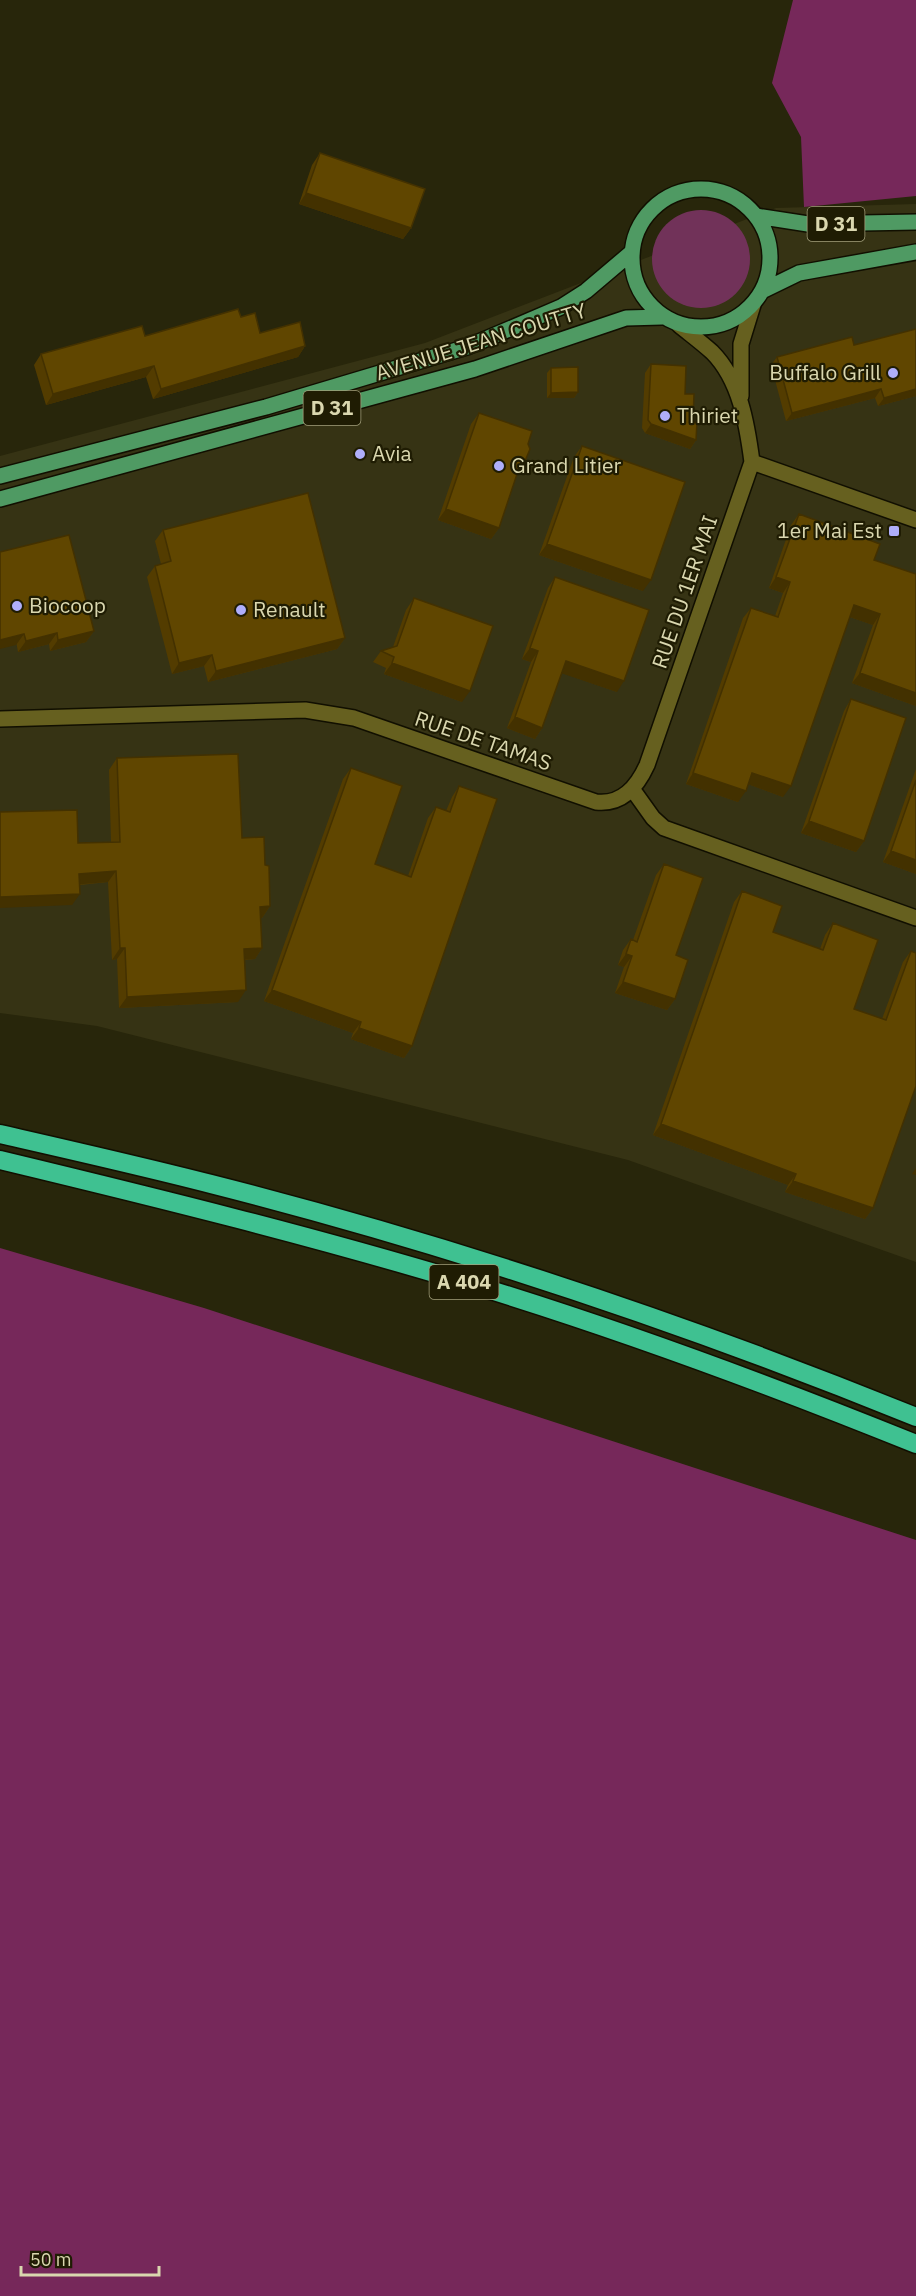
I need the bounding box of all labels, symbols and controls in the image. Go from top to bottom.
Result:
road number: D 31 [808,207,864,241]
street label: AVENUE JEAN COUTTY [372,295,590,386]
place label: Buffalo Grill [769,358,881,386]
marker: Buffalo Grill [886,366,900,380]
road number: D 31 [304,391,360,425]
place label: Thiriet [677,401,738,429]
marker: Thiriet [658,409,672,423]
place label: Avia [372,439,412,467]
marker: Avia [353,447,367,461]
place label: Grand Litier [511,451,621,479]
marker: Grand Litier [492,459,506,473]
street label: RUE DU 1ER MAI [645,511,723,672]
place label: 1er Mai Est [777,516,882,544]
marker: 1er Mai Est [887,524,901,538]
place label: Biocoop [29,591,106,619]
place label: Renault [253,595,326,623]
marker: Biocoop [10,599,24,613]
marker: Renault [234,603,248,617]
street label: RUE DE TAMAS [411,704,555,777]
road number: A 404 [430,1265,498,1299]
scale bar [21,2239,159,2277]
text: 50 m [30,2248,72,2271]

